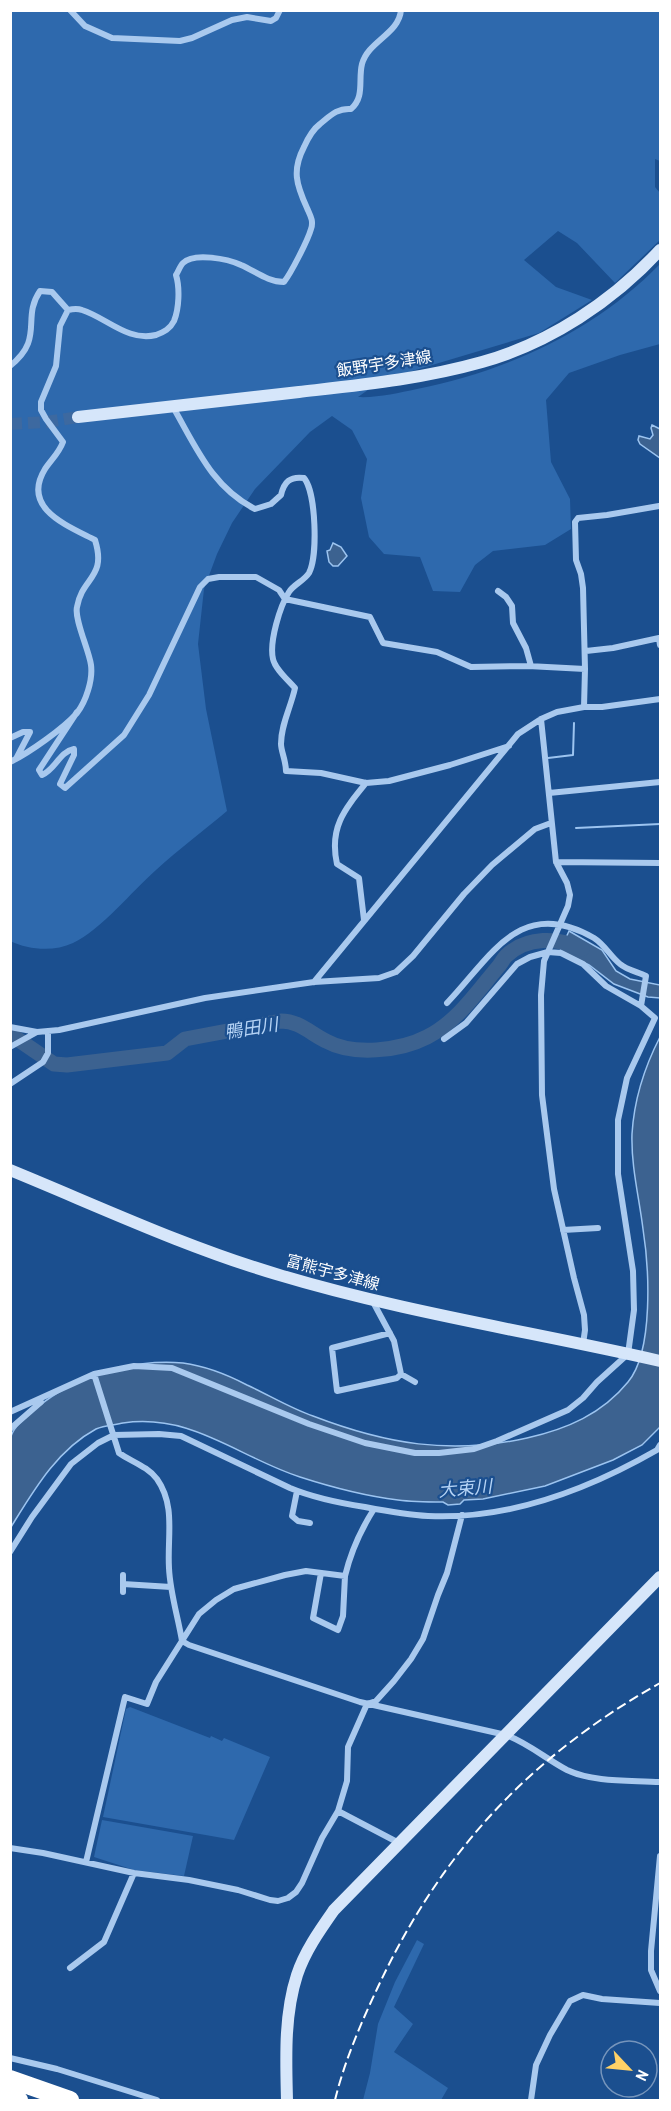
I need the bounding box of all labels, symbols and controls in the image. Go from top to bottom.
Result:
street label: 飯野宇多津線 [335,345,433,381]
water label: 鴨田川 [222,1011,282,1045]
street label: 富熊宇多津線 [284,1249,382,1295]
water label: 大束川 [437,1473,495,1503]
north arrow [599,2039,659,2099]
text: N [631,2066,654,2085]

